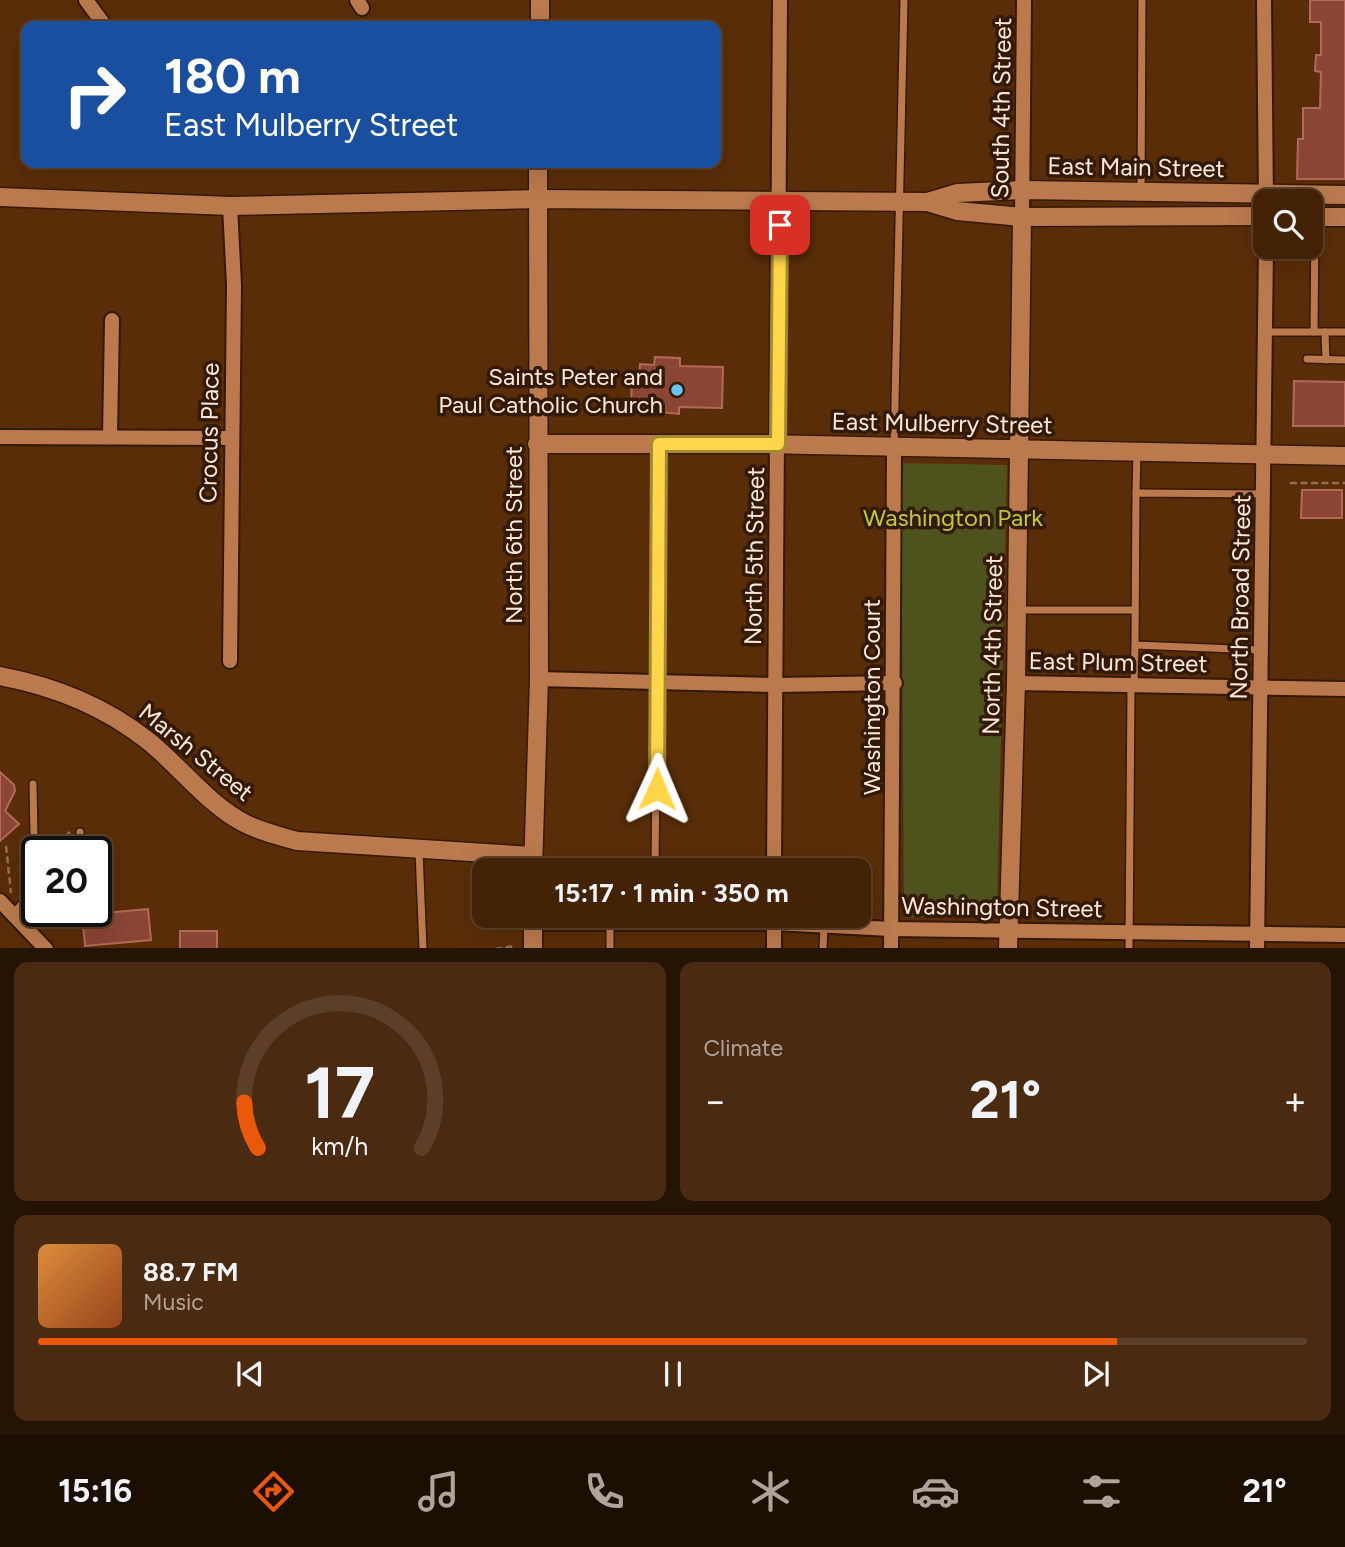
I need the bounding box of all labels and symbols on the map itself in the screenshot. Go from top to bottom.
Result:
street label: South 4th Street [985,17,1017,199]
street label: East Main Street [1047,151,1225,183]
pin [750,195,810,255]
place label: Saints Peter and Paul Catholic Church [438,362,663,419]
street label: Crocus Place [193,363,225,503]
marker: Saints Peter and Paul Catholic Church [669,382,685,398]
street label: East Mulberry Street [831,407,1053,439]
street label: North 6th Street [499,446,528,624]
street label: North 5th Street [738,467,770,645]
street label: North Broad Street [1224,494,1256,700]
park label: Washington Park [863,503,1043,532]
street label: North 4th Street [976,555,1008,735]
street label: Washington Court [857,599,886,795]
street label: East Plum Street [1028,646,1208,678]
street label: Marsh Street [133,697,259,807]
position arrow [620,752,694,826]
speed limit sign: 20 [21,836,112,927]
street label: Washington Street [901,891,1103,923]

